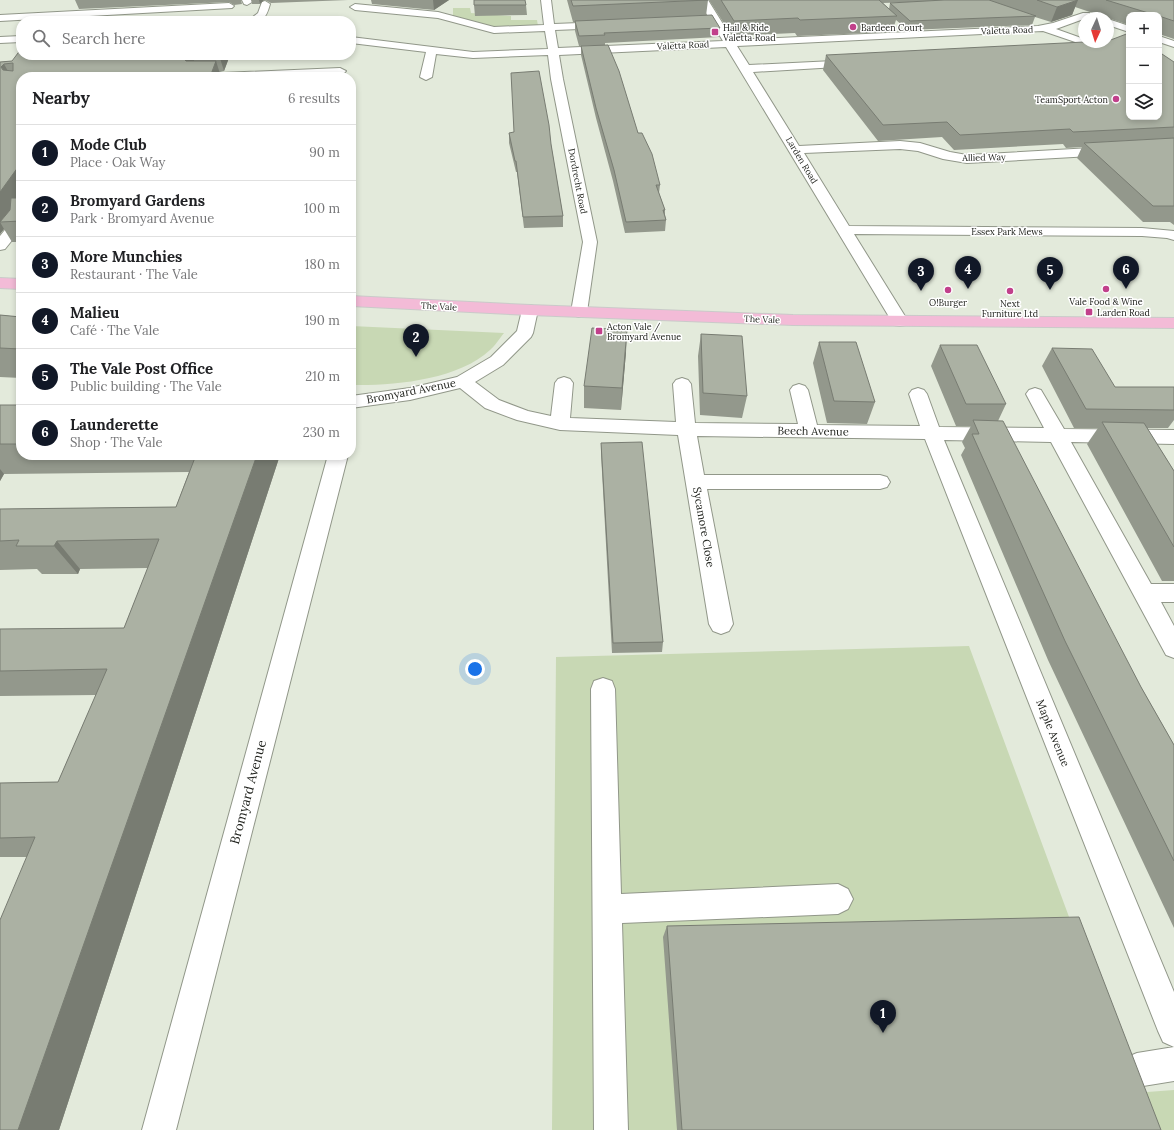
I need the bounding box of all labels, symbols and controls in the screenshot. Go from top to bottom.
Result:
north arrow [1078,12,1114,48]
map controls [1126,12,1162,120]
button: + [1126,12,1162,48]
search box [16,16,356,60]
place label: Hail & Ride Valetta Road [722,22,776,43]
marker: Bardeen Court [848,22,858,32]
place label: Bardeen Court [861,22,923,33]
street label: Valetta Road [980,24,1034,36]
icon: search [30,27,52,49]
marker: Hail & Ride Valetta Road [710,27,720,37]
text: Search here [62,29,145,48]
street label: Valetta Road [655,38,710,52]
button: − [1126,48,1162,84]
button: layers [1126,84,1162,120]
text: Nearby [32,87,90,109]
text: 6 results [288,90,340,107]
place label: TeamSport Acton [1035,94,1109,105]
marker: TeamSport Acton [1111,94,1121,104]
text: Mode Club [70,135,147,154]
street label: Larden Road [784,135,821,186]
text: 1 [42,144,48,161]
text: 90 m [309,144,340,161]
street label: Dordrecht Road [566,147,590,215]
street label: Allied Way [961,151,1006,163]
text: Place · Oak Way [70,154,165,171]
text: Bromyard Gardens [70,191,205,210]
text: 2 [42,200,48,217]
text: 100 m [304,200,340,217]
text: Park · Bromyard Avenue [70,210,214,227]
street label: Essex Park Mews [971,226,1043,237]
text: More Munchies [70,247,182,266]
text: 3 [41,256,49,273]
text: 180 m [305,256,340,273]
pin: 4 [955,256,981,289]
pin: 6 [1113,256,1139,289]
pin: 5 [1037,257,1063,290]
pin: 3 [908,258,934,291]
text: Restaurant · The Vale [70,266,198,283]
marker: Vale Food & Wine [1101,284,1111,294]
marker: O!Burger [943,285,953,295]
marker: Next Furniture Ltd [1005,286,1015,296]
place label: Vale Food & Wine [1068,296,1143,307]
place label: O!Burger [929,297,967,308]
place label: Next Furniture Ltd [982,298,1039,319]
street label: The Vale [421,300,457,312]
text: Malieu [70,303,119,322]
marker: Larden Road [1084,307,1094,317]
place label: Larden Road [1097,307,1150,318]
text: 4 [41,312,49,329]
text: 190 m [305,312,340,329]
street label: The Vale [744,313,780,325]
place label: Acton Vale / Bromyard Avenue [606,321,681,342]
text: Café · The Vale [70,322,159,339]
pin: 2 [403,324,429,357]
marker: Acton Vale / Bromyard Avenue [594,326,604,336]
text: The Vale Post Office [70,359,213,378]
text: 5 [41,368,49,385]
text: 210 m [305,368,340,385]
street label: Bromyard Avenue [365,375,457,407]
text: Public building · The Vale [70,378,222,395]
text: Launderette [70,415,158,434]
street label: Beech Avenue [777,423,849,439]
text: 6 [41,424,49,441]
text: 230 m [303,424,340,441]
text: Shop · The Vale [70,434,163,451]
street label: Sycamore Close [690,486,718,568]
your location [465,659,485,679]
street label: Maple Avenue [1033,697,1073,769]
street label: Bromyard Avenue [226,738,270,846]
pin: 1 [870,1000,896,1033]

